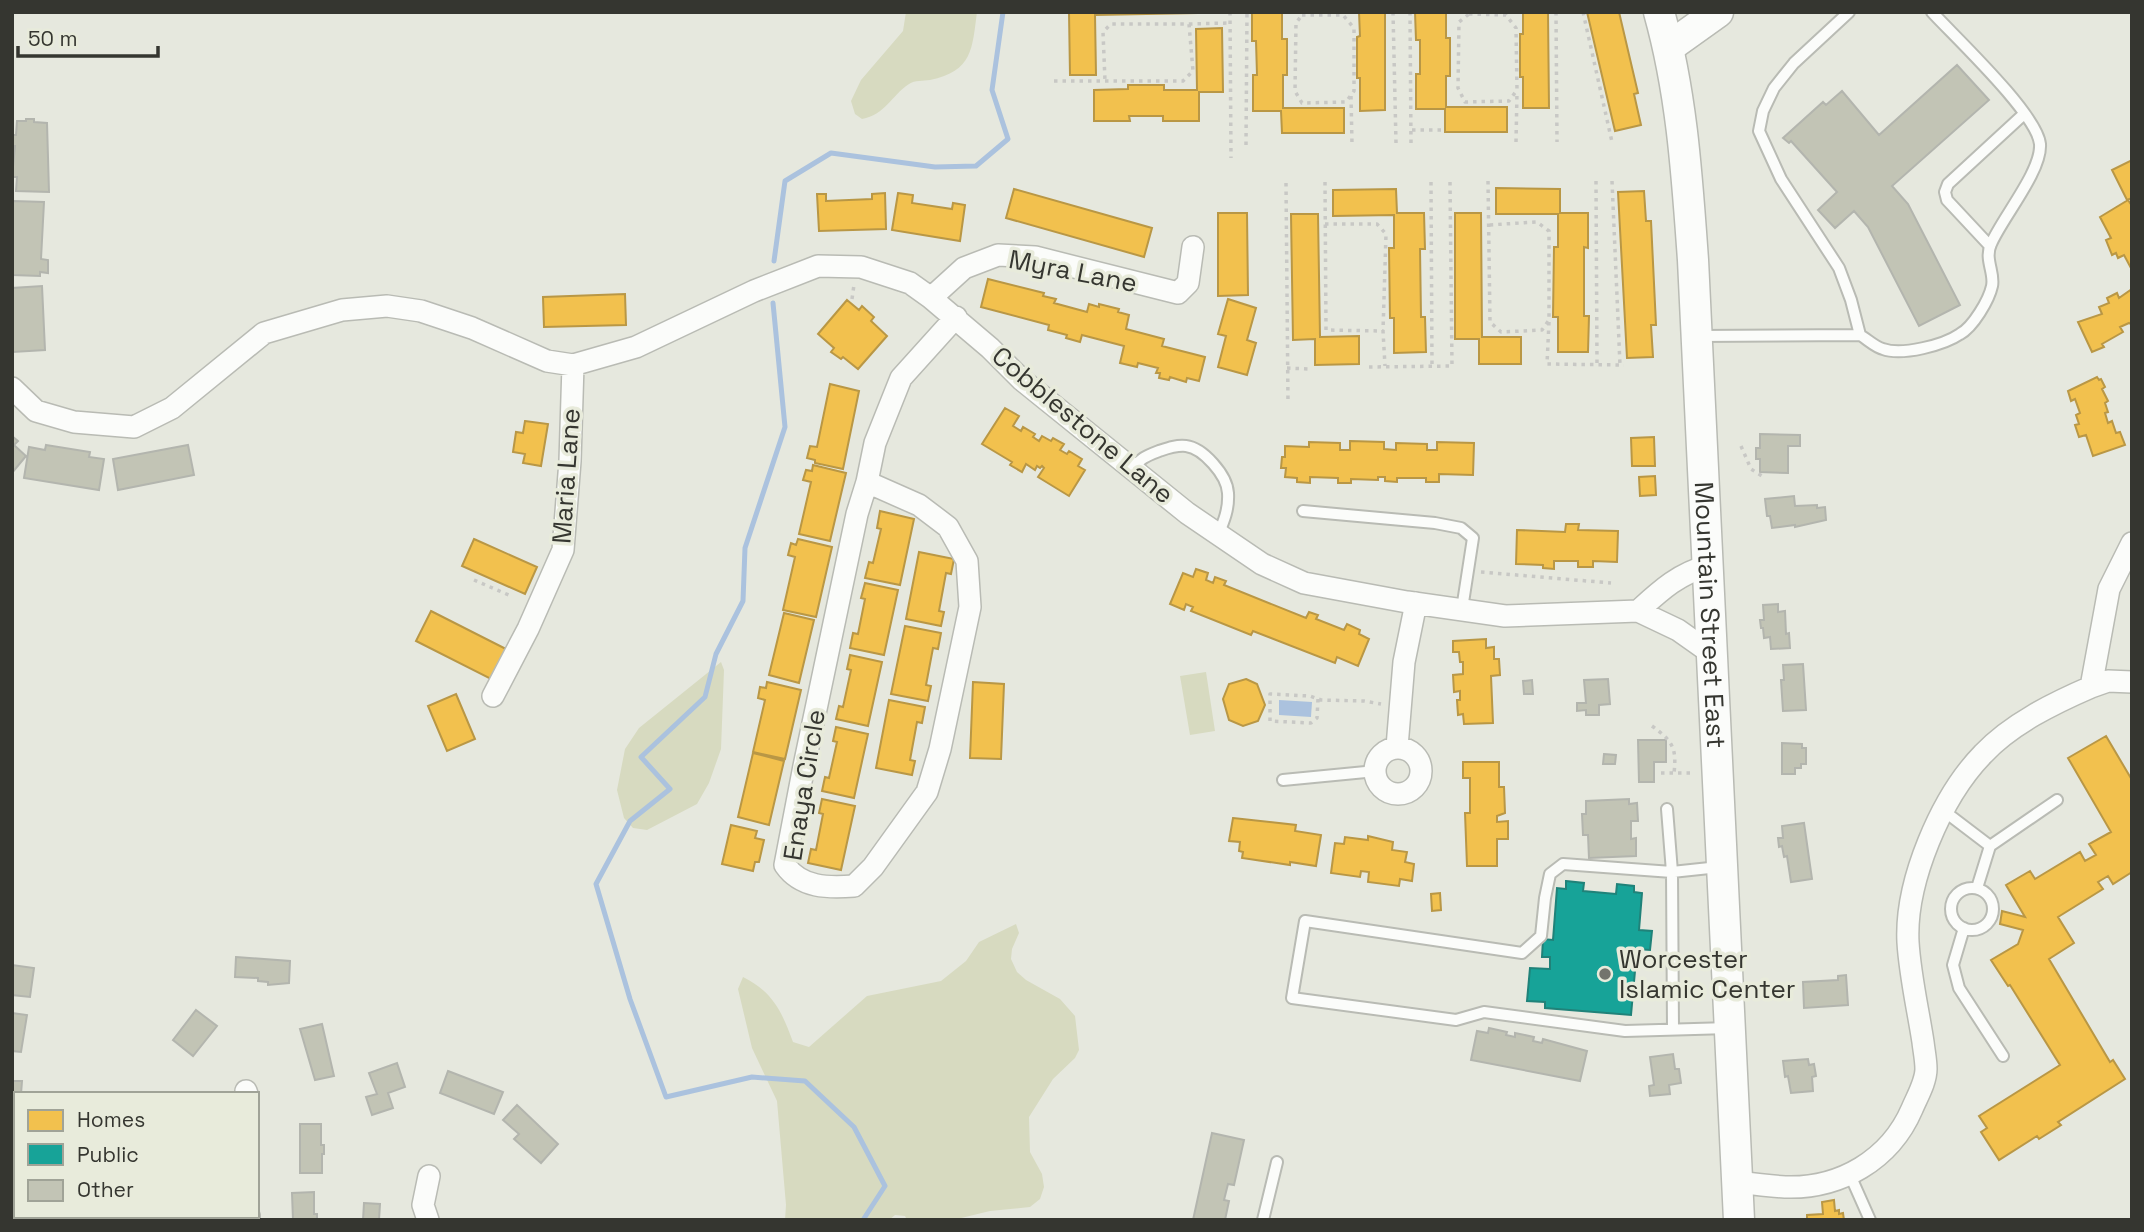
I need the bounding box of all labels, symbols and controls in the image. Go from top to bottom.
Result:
scale bar [18,14,158,58]
text: 50 m [28,25,78,52]
street label: Myra Lane [1006,242,1140,300]
street label: Cobblestone Lane [985,339,1181,511]
street label: Maria Lane [544,407,588,545]
street label: Mountain Street East [1687,481,1733,749]
street label: Enaya Circle [775,707,833,863]
place label: Worcester Islamic Center [1619,942,1796,1006]
marker: Worcester Islamic Center [1597,966,1613,982]
legend [14,1092,259,1218]
text: Homes [77,1106,145,1133]
text: Public [77,1141,139,1168]
text: Other [77,1176,134,1203]

